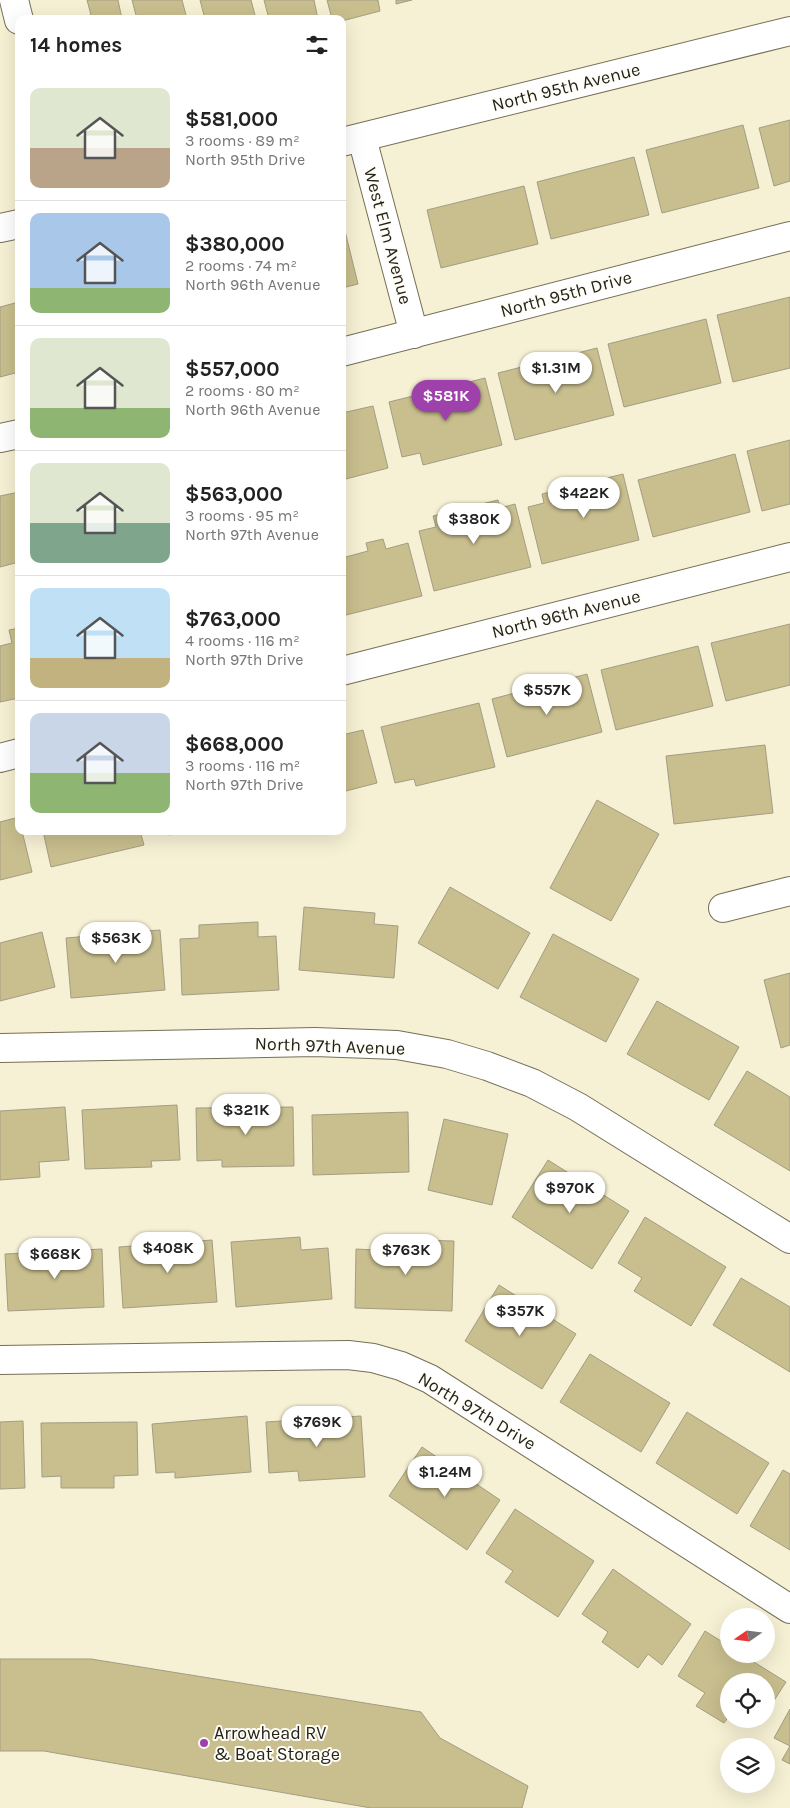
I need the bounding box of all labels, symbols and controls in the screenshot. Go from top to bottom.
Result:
icon: filters [303,31,331,59]
text: 14 homes [30,33,122,57]
street label: North 95th Avenue [489,58,643,116]
text: $581,000 [185,107,278,131]
icon: home [70,108,130,168]
text: 3 rooms · 89 m² [185,131,300,150]
text: North 95th Drive [185,150,305,169]
street label: West Elm Avenue [359,165,417,307]
text: $380,000 [185,232,285,256]
icon: home [70,233,130,293]
text: 2 rooms · 74 m² [185,256,297,275]
street label: North 95th Drive [498,266,634,322]
text: North 96th Avenue [185,275,321,294]
pin: $1.31M [515,352,597,394]
text: $557,000 [185,357,280,381]
icon: home [70,358,130,418]
text: $1.31M [531,358,581,377]
pin: $581K [411,380,481,422]
text: 2 rooms · 80 m² [185,381,300,400]
text: $581K [423,386,469,405]
text: North 96th Avenue [185,400,321,419]
pin: $422K [549,476,619,519]
text: $563,000 [185,482,283,506]
icon: home [70,483,130,543]
text: $422K [559,483,609,502]
pin: $380K [439,502,509,545]
text: 3 rooms · 95 m² [185,506,299,525]
text: $380K [448,509,500,528]
text: North 97th Avenue [185,525,319,544]
street label: North 96th Avenue [489,585,643,643]
text: $763,000 [185,607,281,631]
icon: home [70,608,130,668]
text: 4 rooms · 116 m² [185,631,300,650]
text: North 97th Drive [185,650,304,669]
pin: $557K [512,674,582,716]
text: $557K [523,680,571,699]
text: $668,000 [185,732,284,756]
icon: home [70,733,130,793]
text: 3 rooms · 116 m² [185,756,300,775]
text: North 97th Drive [185,775,304,794]
pin: $563K [81,922,151,964]
text: $563K [91,928,141,947]
street label: North 97th Avenue [254,1032,406,1060]
pin: $321K [211,1094,281,1136]
text: $321K [223,1100,269,1119]
pin: $970K [535,1172,605,1214]
text: $970K [545,1178,595,1197]
pin: $408K [133,1232,203,1274]
pin: $763K [371,1234,441,1276]
pin: $668K [20,1238,90,1280]
text: $408K [142,1238,194,1257]
text: $763K [381,1240,431,1259]
text: $668K [29,1244,81,1263]
pin: $357K [485,1294,555,1337]
text: $357K [496,1301,544,1320]
street label: North 97th Drive [414,1367,540,1455]
pin: $769K [282,1406,352,1448]
text: $769K [293,1412,341,1431]
pin: $1.24M [404,1456,486,1498]
text: $1.24M [418,1462,472,1481]
north arrow [720,1608,775,1662]
map controls [720,1608,775,1793]
button: locate [720,1673,775,1728]
place label: Arrowhead RV & Boat Storage [214,1722,340,1765]
marker: Arrowhead RV & Boat Storage [198,1737,210,1749]
button: layers [720,1738,775,1793]

